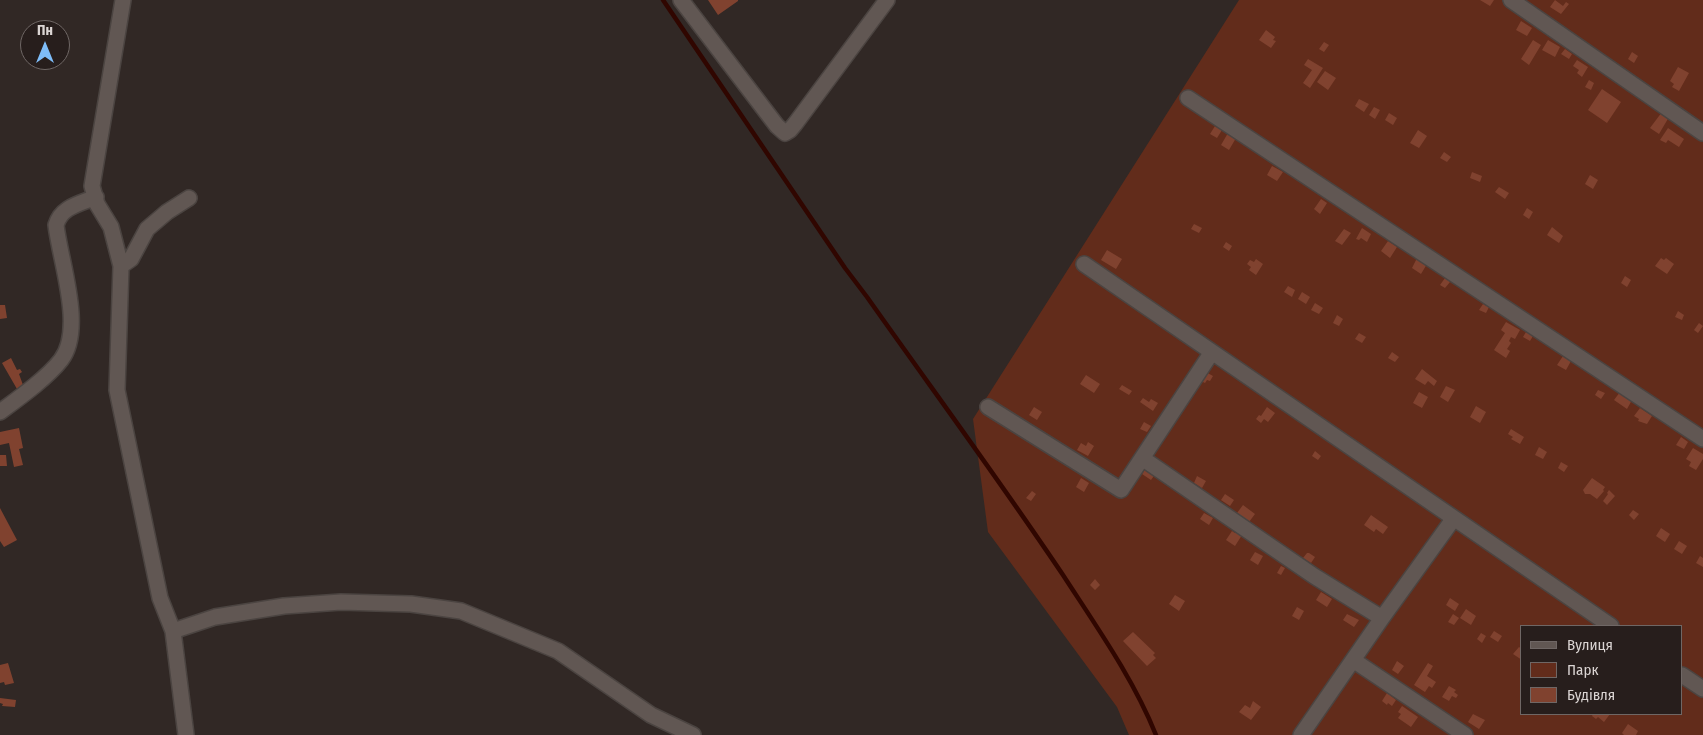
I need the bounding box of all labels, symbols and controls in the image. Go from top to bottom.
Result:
north arrow [20,20,70,70]
text: Пн [37,22,53,39]
legend [1520,625,1683,715]
text: Вулиця [1567,636,1613,654]
text: Парк [1567,661,1598,679]
text: Будівля [1567,686,1615,704]

